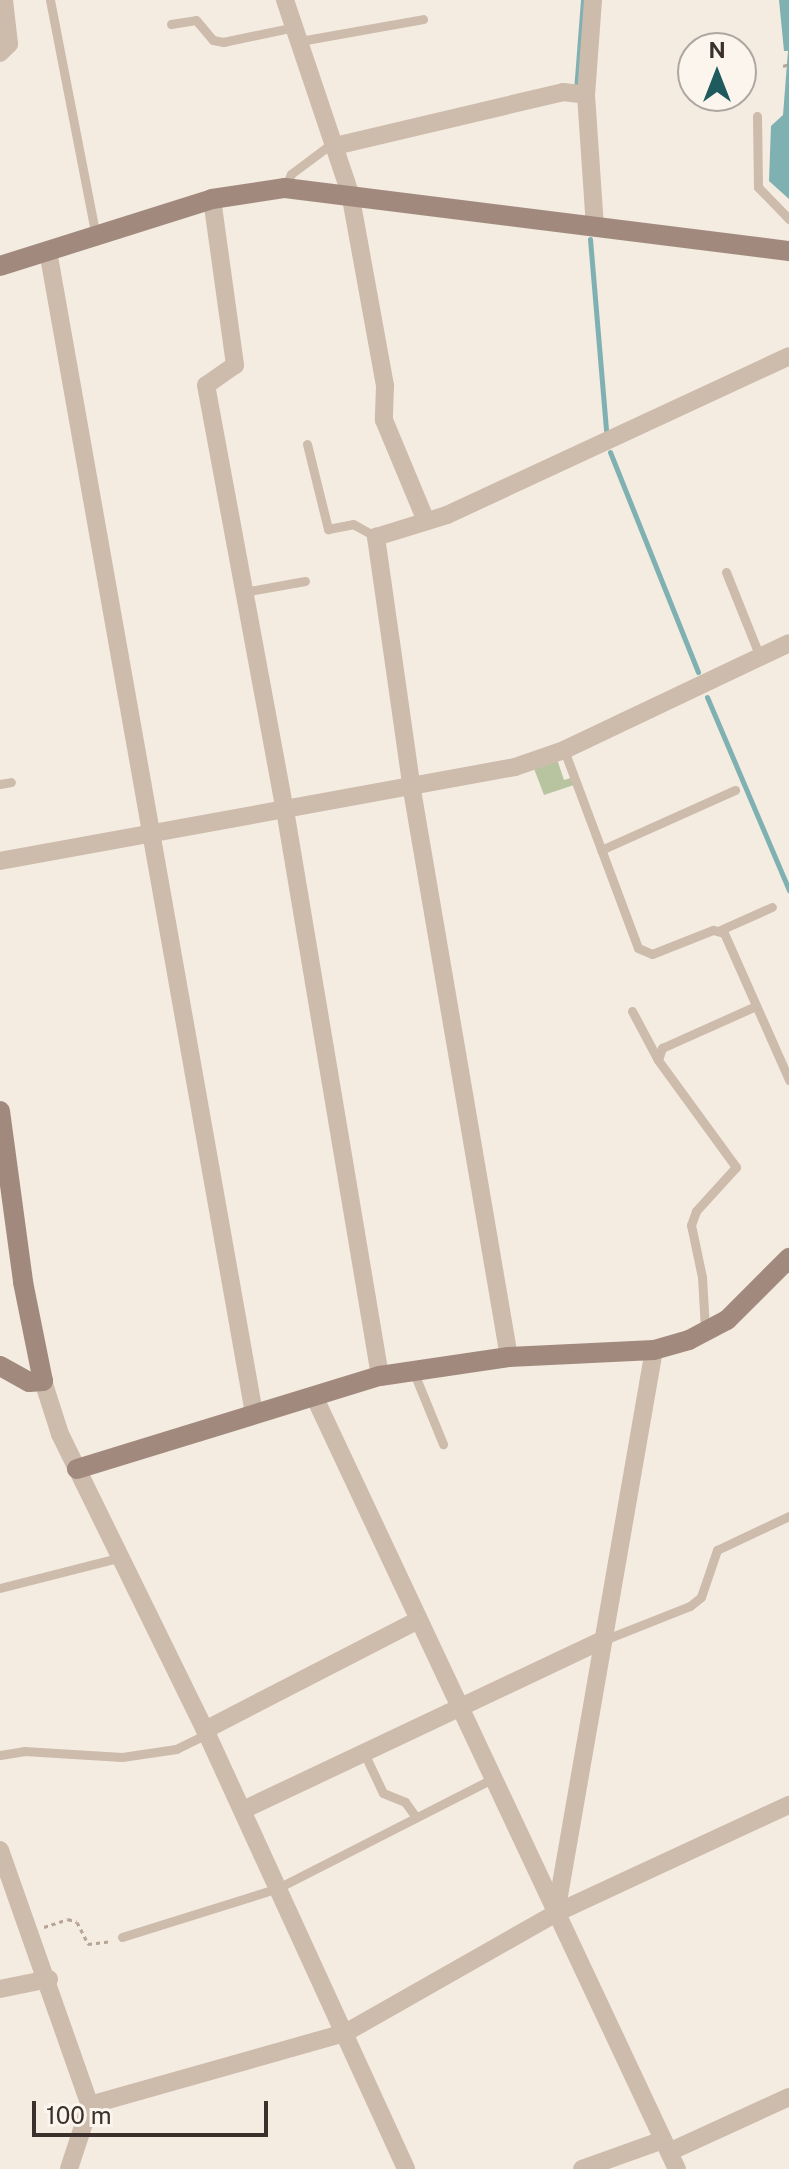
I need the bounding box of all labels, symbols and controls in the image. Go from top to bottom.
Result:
north arrow [677,32,757,112]
text: N [708,37,726,63]
scale bar [36,2085,272,2135]
text: 100 m [46,2101,112,2129]

